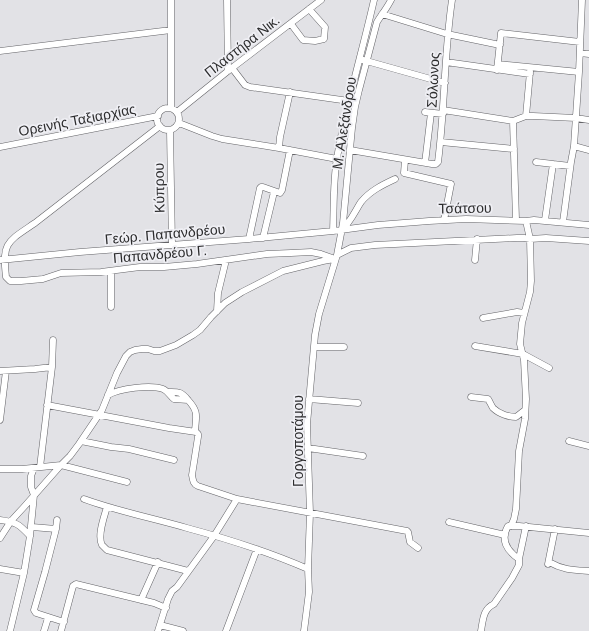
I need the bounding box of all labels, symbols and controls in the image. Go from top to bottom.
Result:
street label: Πλαστήρα Νικ. [201,12,283,80]
street label: Σόλωνος [424,52,442,108]
street label: Μ. Αλεξάνδρου [329,76,359,170]
street label: Ορεινής Ταξιαρχίας [17,101,137,139]
street label: Κύπρου [151,163,167,213]
street label: Τσάτσου [438,200,492,216]
street label: Γεώρ. Παπανδρέου [104,221,226,247]
street label: Παπανδρέου Γ. [112,242,208,266]
street label: Γοργοποτάμου [290,395,306,487]

